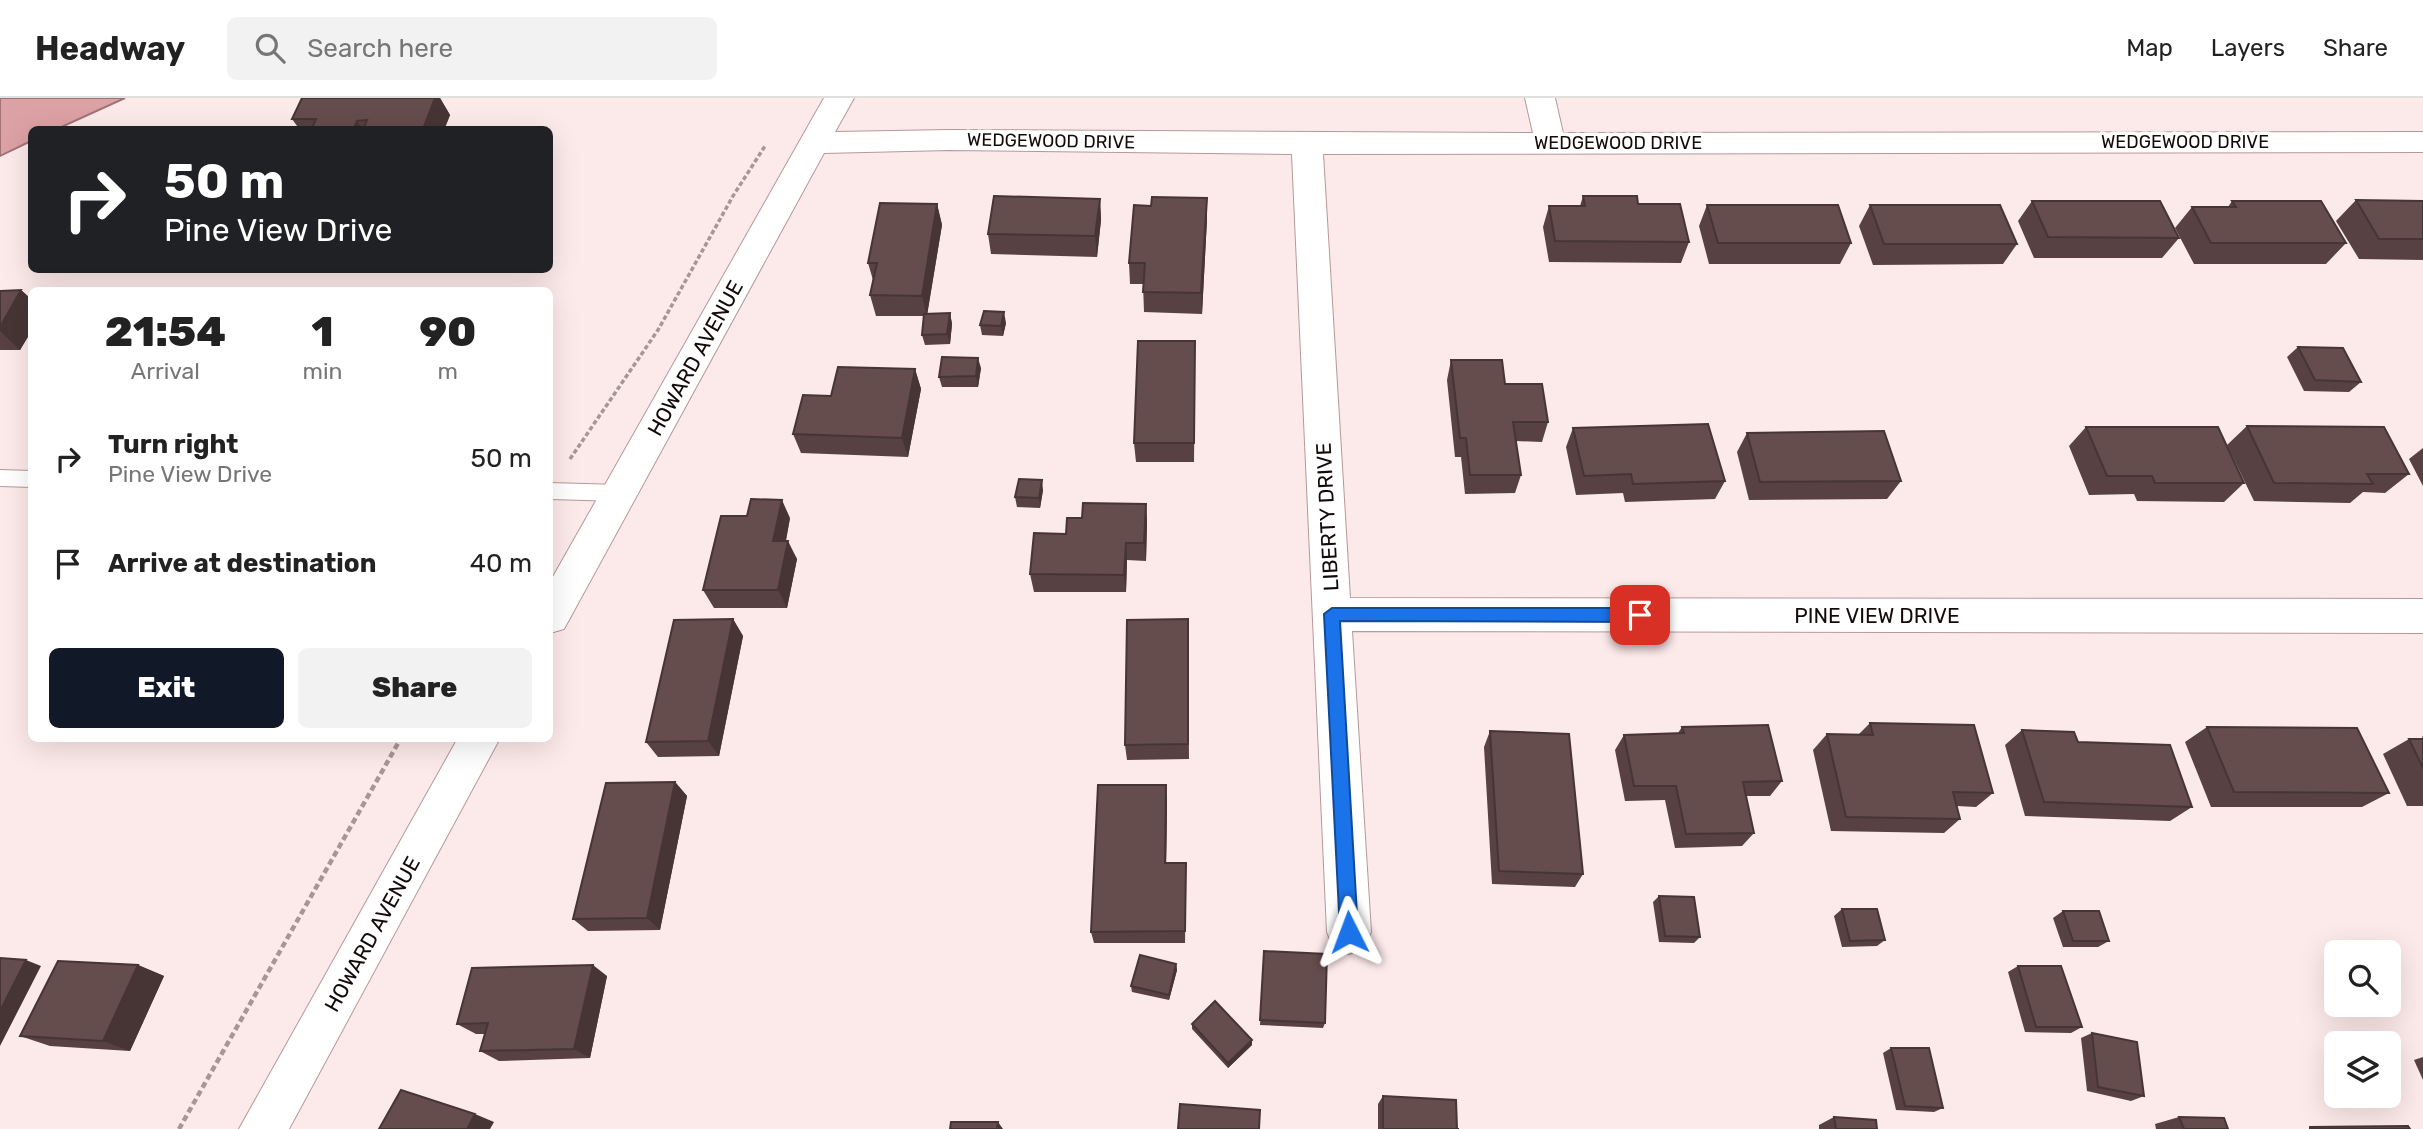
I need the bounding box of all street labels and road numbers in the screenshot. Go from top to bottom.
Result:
street label: WEDGEWOOD DRIVE [967,129,1135,153]
street label: WEDGEWOOD DRIVE [2101,131,2269,153]
street label: WEDGEWOOD DRIVE [1534,132,1702,154]
street label: HOWARD AVENUE [642,276,748,440]
street label: LIBERTY DRIVE [1311,442,1343,592]
street label: PINE VIEW DRIVE [1794,603,1960,628]
street label: HOWARD AVENUE [319,852,425,1016]

